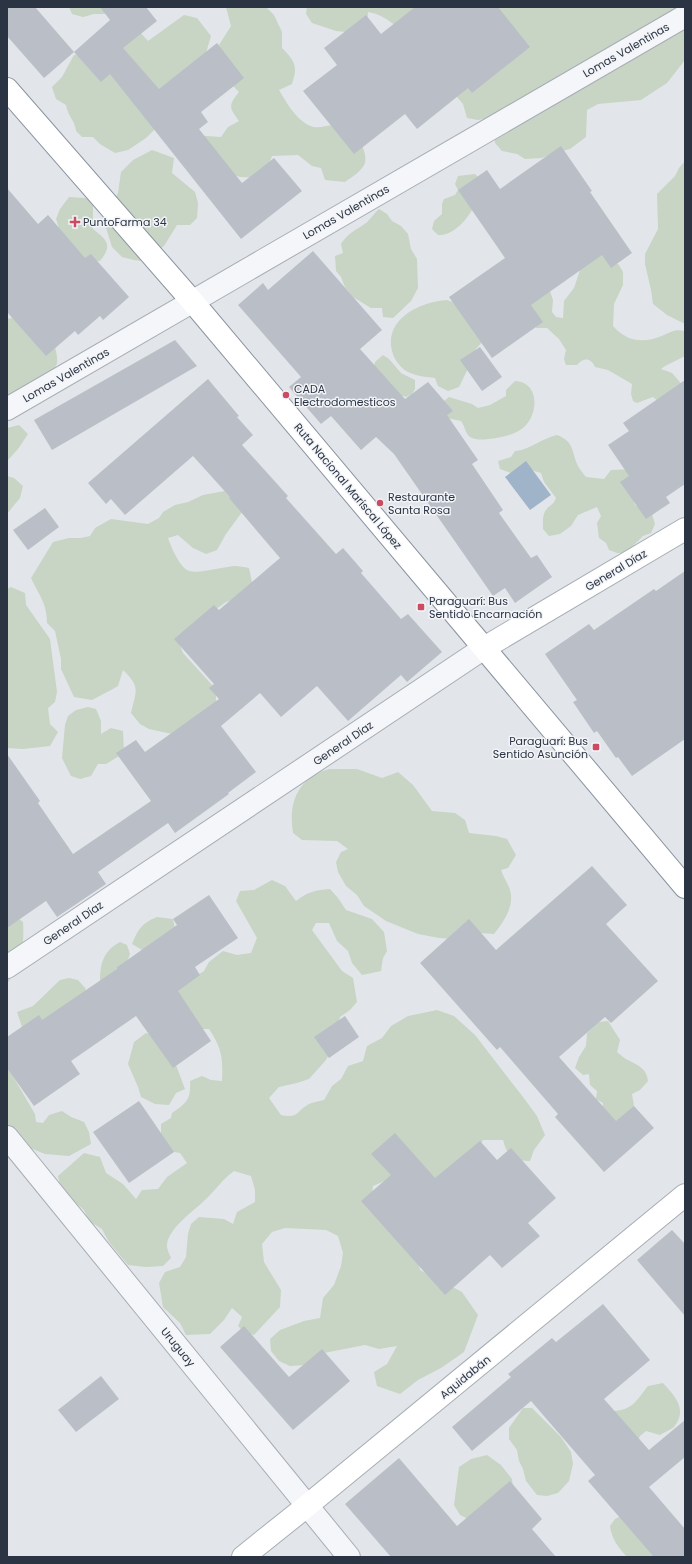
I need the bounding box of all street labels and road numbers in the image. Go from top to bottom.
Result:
street label: Lomas Valentinas [580,19,672,81]
street label: Lomas Valentinas [300,181,392,243]
street label: Lomas Valentinas [20,344,112,406]
street label: Ruta Nacional Mariscal López [290,420,406,552]
street label: General Díaz [582,545,650,595]
street label: General Díaz [310,717,376,769]
street label: General Díaz [40,897,106,949]
street label: Uruguay [157,1324,199,1371]
street label: Aquidabán [436,1351,494,1403]

